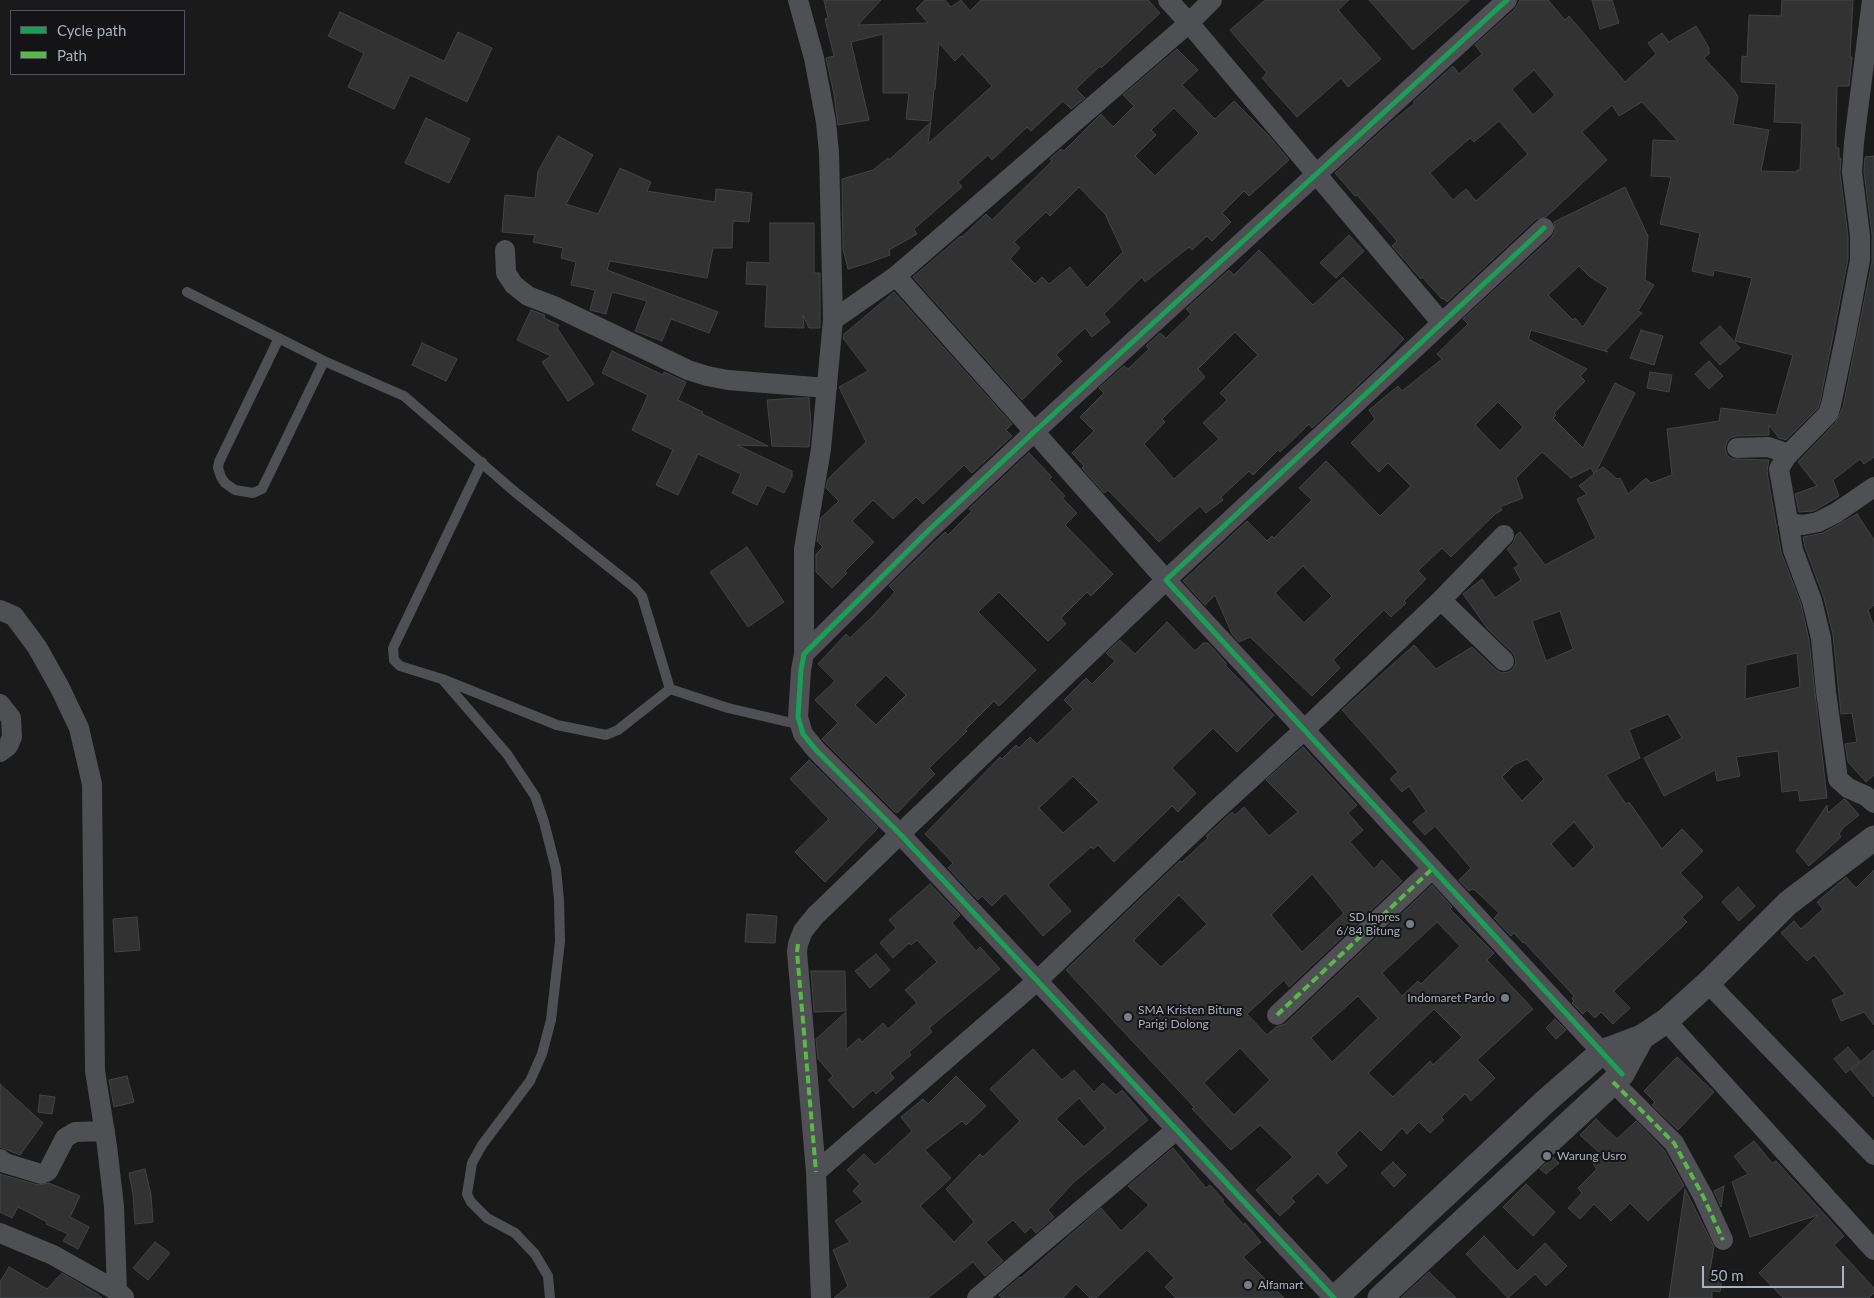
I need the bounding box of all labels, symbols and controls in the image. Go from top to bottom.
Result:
legend [10,10,185,75]
text: Cycle path [57,21,126,39]
text: Path [57,46,87,64]
place label: SD Inpres 6/84 Bitung [1336,910,1400,938]
marker: SD Inpres 6/84 Bitung [1404,918,1416,930]
place label: Indomaret Pardo [1407,991,1495,1005]
marker: Indomaret Pardo [1499,992,1511,1004]
place label: SMA Kristen Bitung Parigi Dolong [1138,1003,1242,1031]
marker: SMA Kristen Bitung Parigi Dolong [1122,1011,1134,1023]
place label: Warung Usro [1557,1149,1626,1163]
marker: Warung Usro [1541,1150,1553,1162]
scale bar [1704,1256,1846,1288]
text: 50 m [1710,1266,1744,1284]
place label: Alfamart [1258,1278,1304,1292]
marker: Alfamart [1242,1279,1254,1291]

